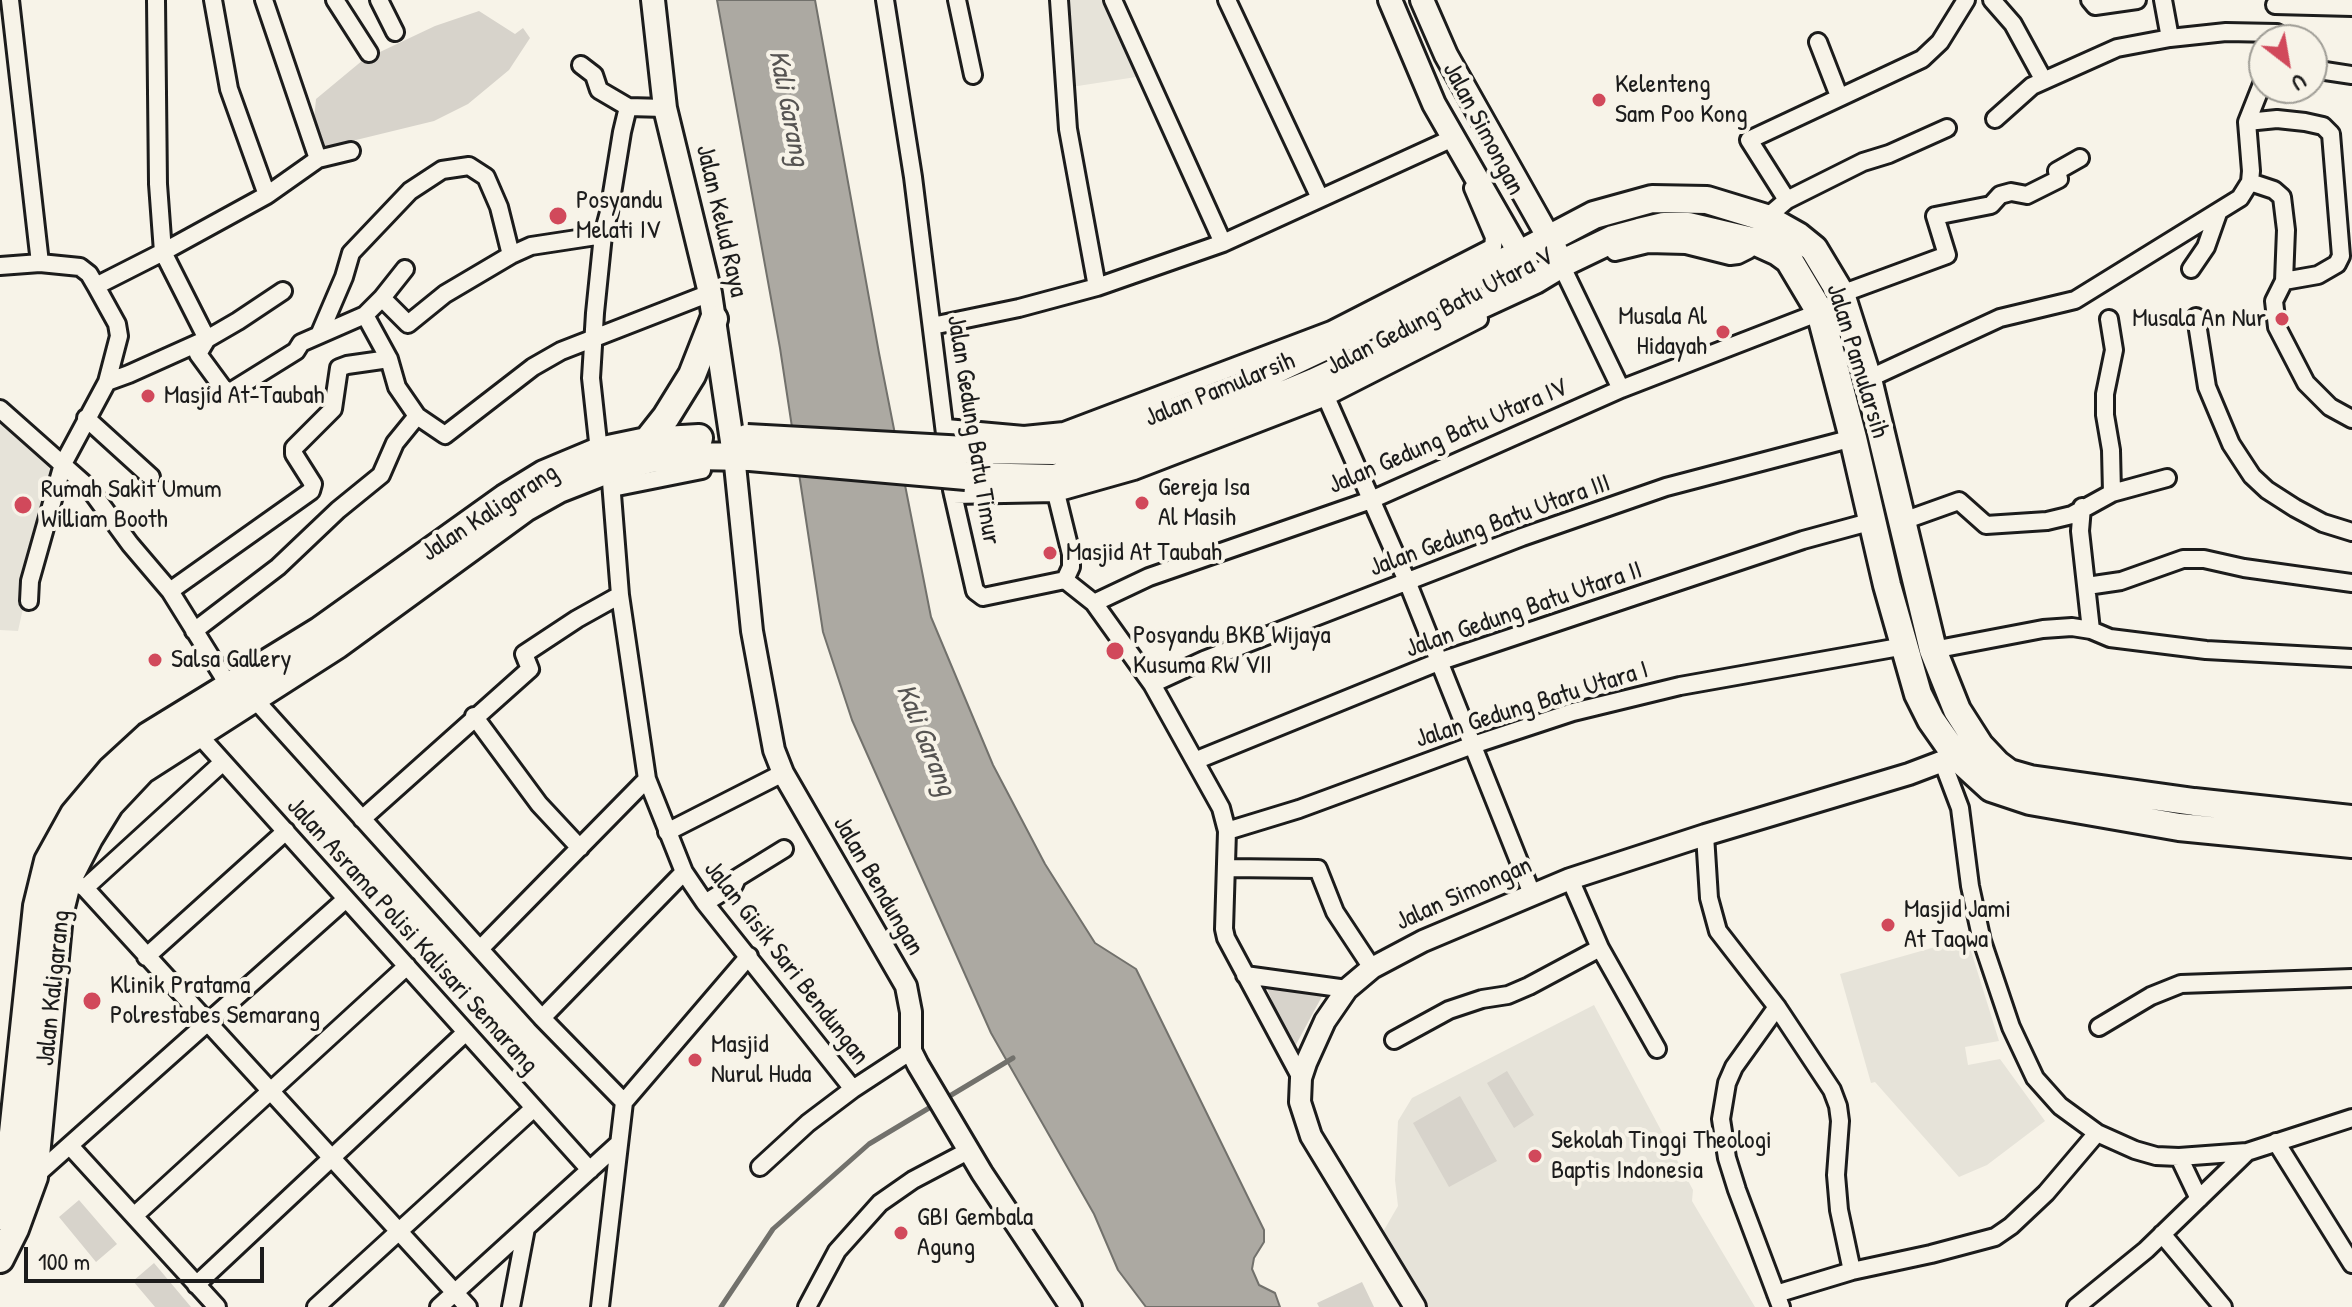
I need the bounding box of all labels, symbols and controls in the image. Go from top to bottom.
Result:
north arrow [2248,24,2328,104]
water label: Kali Garang [760,47,816,169]
street label: Jalan Simongan [1435,57,1531,201]
text: U [2286,67,2312,99]
place label: Kelenteng Sam Poo Kong [1615,69,1748,130]
marker: Kelenteng Sam Poo Kong [1590,91,1608,109]
street label: Jalan Kelud Raya [688,142,754,300]
place label: Posyandu Melati IV [576,185,662,246]
marker: Posyandu Melati IV [547,205,569,227]
street label: Jalan Gedung Batu Utara V [1321,241,1559,383]
street label: Jalan Pamularsih [1819,280,1895,442]
place label: Musala Al Hidayah [1618,301,1707,362]
place label: Musala An Nur [2132,303,2266,335]
marker: Musala An Nur [2273,310,2291,328]
street label: Jalan Gedung Batu Timur [939,313,1007,547]
marker: Musala Al Hidayah [1714,323,1732,341]
street label: Jalan Pamularsih [1140,346,1300,434]
street label: Jalan Gedung Batu Utara IV [1324,373,1572,501]
place label: Masjid At-Taubah [164,380,324,412]
marker: Masjid At-Taubah [139,387,157,405]
street label: Jalan Kaligarang [416,457,564,569]
street label: Jalan Gedung Batu Utara III [1365,468,1615,584]
place label: Gereja Isa Al Masih [1158,472,1250,534]
place label: Rumah Sakit Umum William Booth [41,474,222,536]
marker: Rumah Sakit Umum William Booth [12,494,34,516]
marker: Gereja Isa Al Masih [1133,494,1151,512]
place label: Masjid At Taubah [1066,537,1222,569]
marker: Masjid At Taubah [1041,544,1059,562]
street label: Jalan Gedung Batu Utara II [1402,555,1646,665]
place label: Posyandu BKB Wijaya Kusuma RW VII [1133,620,1331,682]
marker: Posyandu BKB Wijaya Kusuma RW VII [1104,640,1126,662]
place label: Salsa Gallery [171,644,291,676]
marker: Salsa Gallery [146,651,164,669]
street label: Jalan Gedung Batu Utara I [1412,655,1652,755]
water label: Kali Garang [887,679,963,801]
street label: Jalan Asrama Polisi Kalisari Semarang [280,791,544,1081]
street label: Jalan Bendungan [826,811,930,961]
street label: Jalan Simongan [1391,850,1537,938]
street label: Jalan Gisik Sari Bendungan [697,855,875,1071]
place label: Masjid Jami At Taqwa [1904,894,2011,956]
street label: Jalan Kaligarang [30,909,78,1067]
marker: Masjid Jami At Taqwa [1879,916,1897,934]
place label: Klinik Pratama Polrestabes Semarang [110,970,320,1032]
marker: Klinik Pratama Polrestabes Semarang [81,990,103,1012]
place label: Masjid Nurul Huda [711,1029,811,1090]
marker: Masjid Nurul Huda [686,1051,704,1069]
place label: Sekolah Tinggi Theologi Baptis Indonesia [1551,1125,1772,1186]
marker: Sekolah Tinggi Theologi Baptis Indonesia [1526,1147,1544,1165]
place label: GBI Gembala Agung [917,1202,1033,1264]
marker: GBI Gembala Agung [892,1224,910,1242]
scale bar [28,1231,268,1281]
text: 100 m [38,1245,90,1277]

